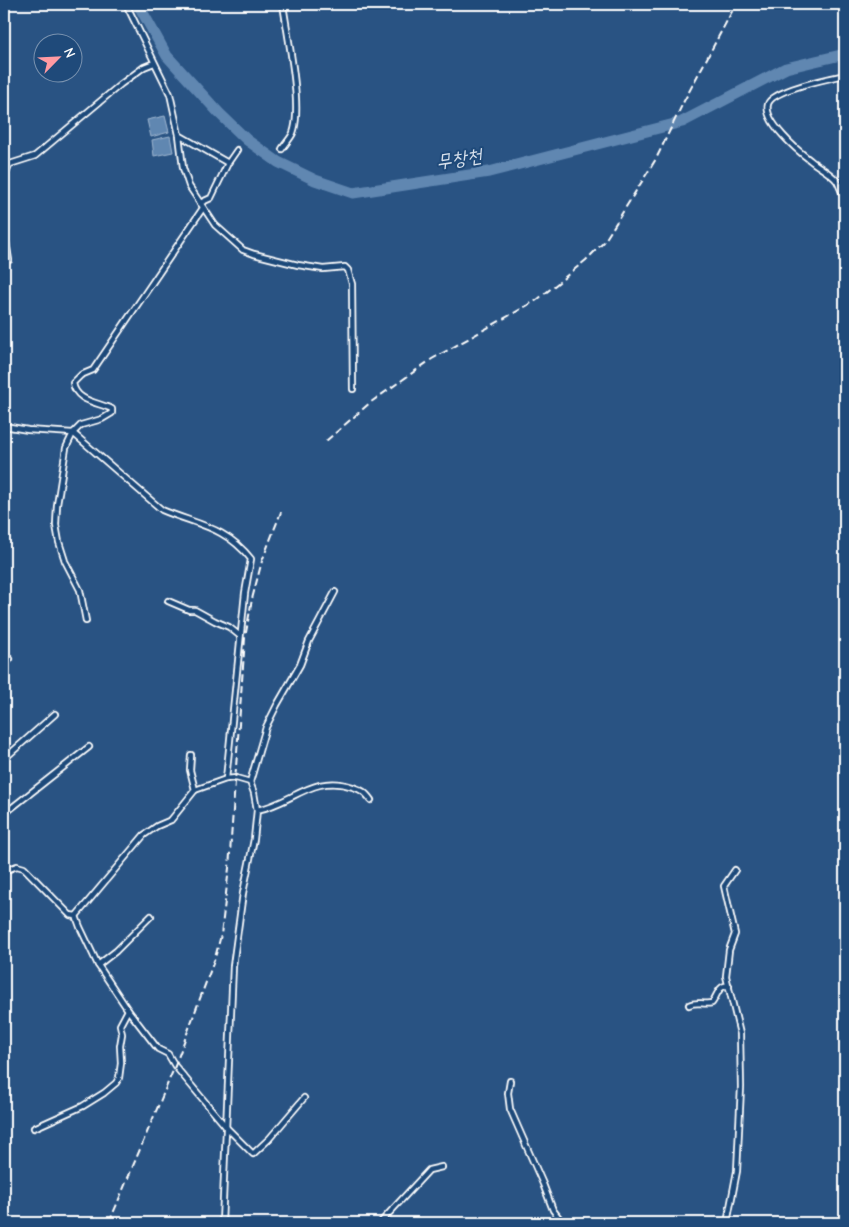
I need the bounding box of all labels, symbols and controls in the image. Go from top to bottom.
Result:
north arrow [32,32,82,82]
text: N [60,45,79,61]
water label: 무창천 [435,144,485,173]

